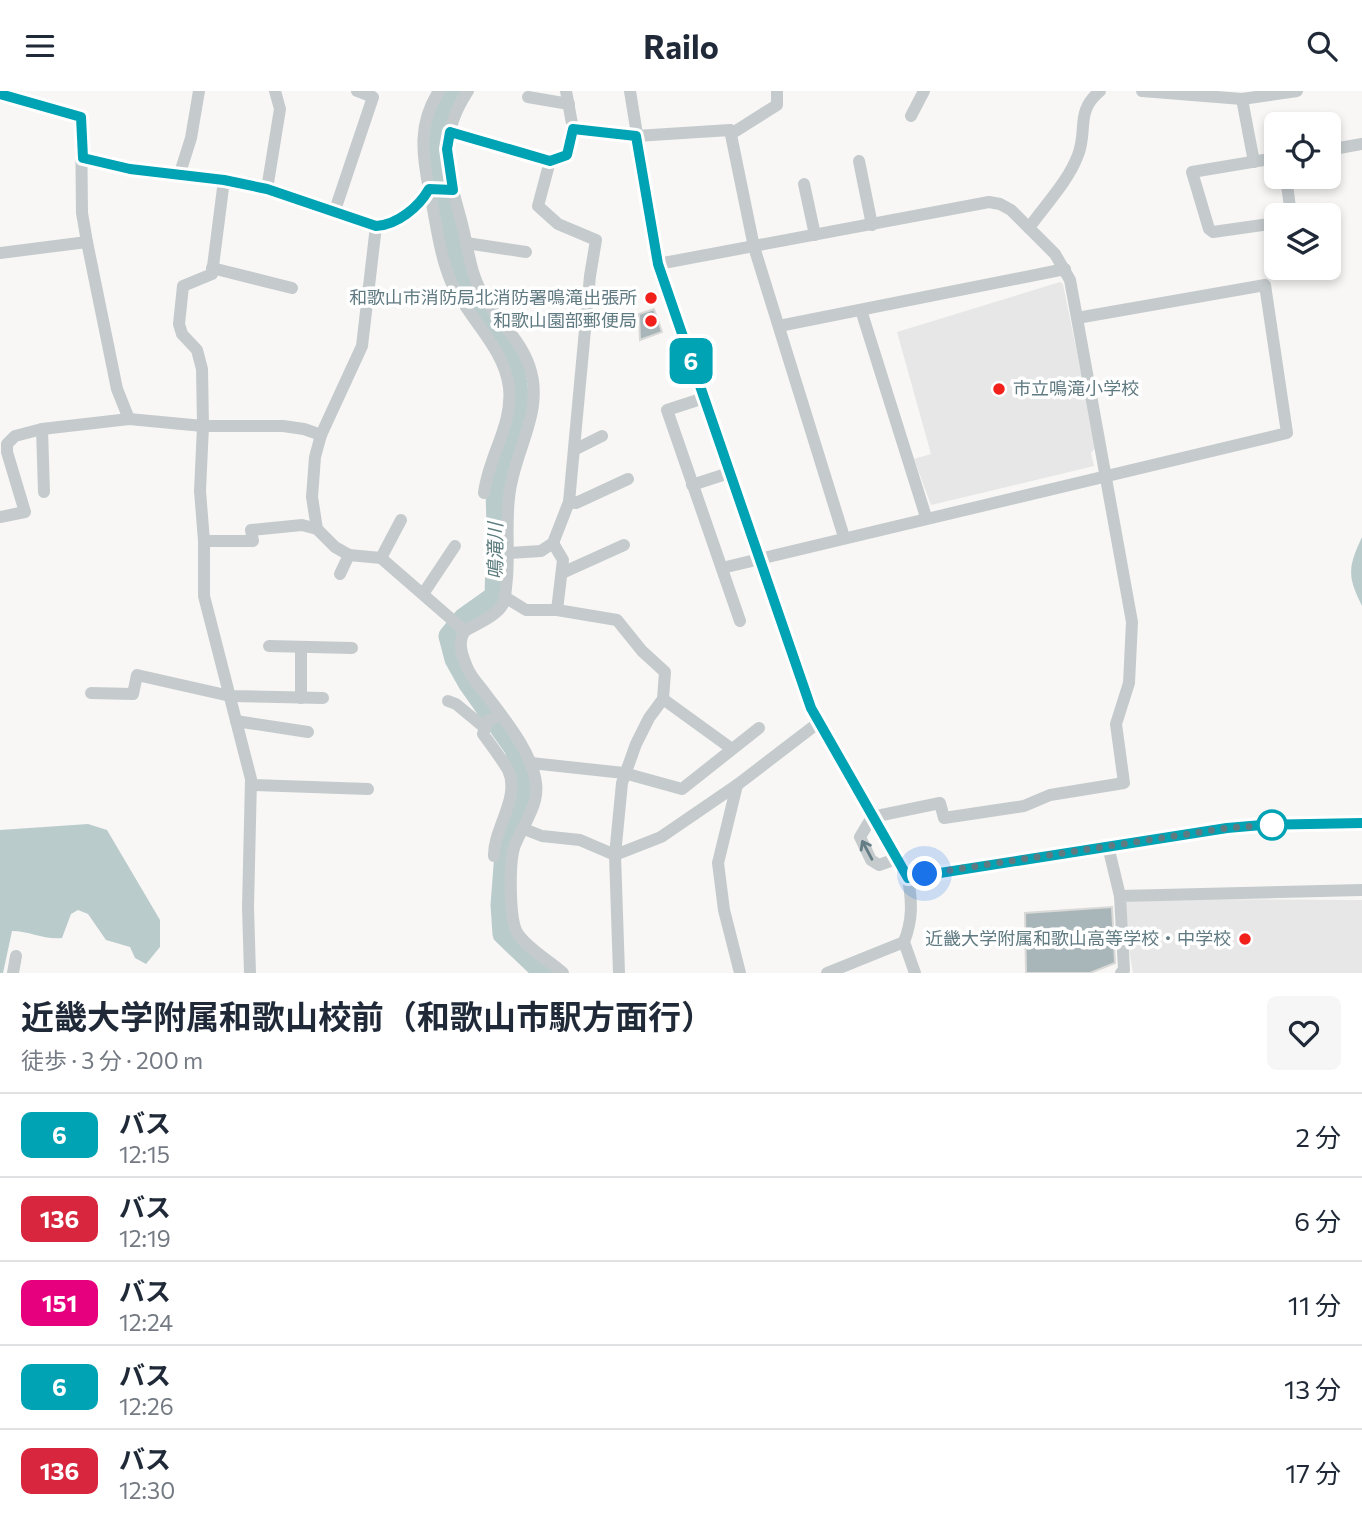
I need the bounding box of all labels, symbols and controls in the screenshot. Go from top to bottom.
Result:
text: Railo [643,26,719,66]
icon: menu [21,27,59,65]
icon: search [1303,27,1341,65]
map controls [1264,112,1341,280]
button: locate [1264,112,1341,189]
button: layers [1264,203,1341,280]
place label: 和歌山市消防局北消防署鳴滝出張所 [349,286,637,308]
marker: 和歌山市消防局北消防署鳴滝出張所 [643,290,659,306]
place label: 和歌山園部郵便局 [493,309,637,331]
marker: 和歌山園部郵便局 [643,313,659,329]
line badge: 6 [668,338,714,384]
text: 6 [684,346,698,375]
place label: 市立鳴滝小学校 [1013,377,1139,399]
marker: 市立鳴滝小学校 [991,381,1007,397]
water label: 鳴滝川 [483,521,506,580]
unlabelled marker [1257,810,1287,840]
one-way arrow [859,840,873,860]
your location [907,856,942,891]
place label: 近畿大学附属和歌山高等学校・中学校 [925,927,1231,949]
marker: 近畿大学附属和歌山高等学校・中学校 [1237,931,1253,947]
text: 近畿大学附属和歌山校前（和歌山市駅方面行） [21,995,714,1036]
button: heart [1267,996,1341,1070]
text: 徒歩 · 3 分 · 200 m [21,1046,203,1074]
text: バス [119,1107,171,1138]
text: 6 [52,1120,67,1149]
text: 2 分 [1296,1121,1341,1152]
text: 12:15 [119,1140,170,1168]
text: バス [119,1191,171,1222]
text: 136 [40,1204,79,1233]
text: 6 分 [1294,1205,1341,1236]
text: 12:19 [119,1224,171,1252]
text: バス [119,1275,171,1306]
text: 151 [42,1288,77,1317]
text: 11 分 [1288,1289,1341,1320]
text: 12:24 [119,1308,173,1336]
text: バス [119,1359,171,1390]
text: 6 [52,1372,67,1401]
text: 13 分 [1284,1373,1341,1404]
text: 12:26 [119,1392,174,1420]
text: バス [119,1443,171,1474]
text: 136 [40,1456,79,1485]
text: 17 分 [1285,1457,1341,1488]
text: 12:30 [119,1476,175,1504]

